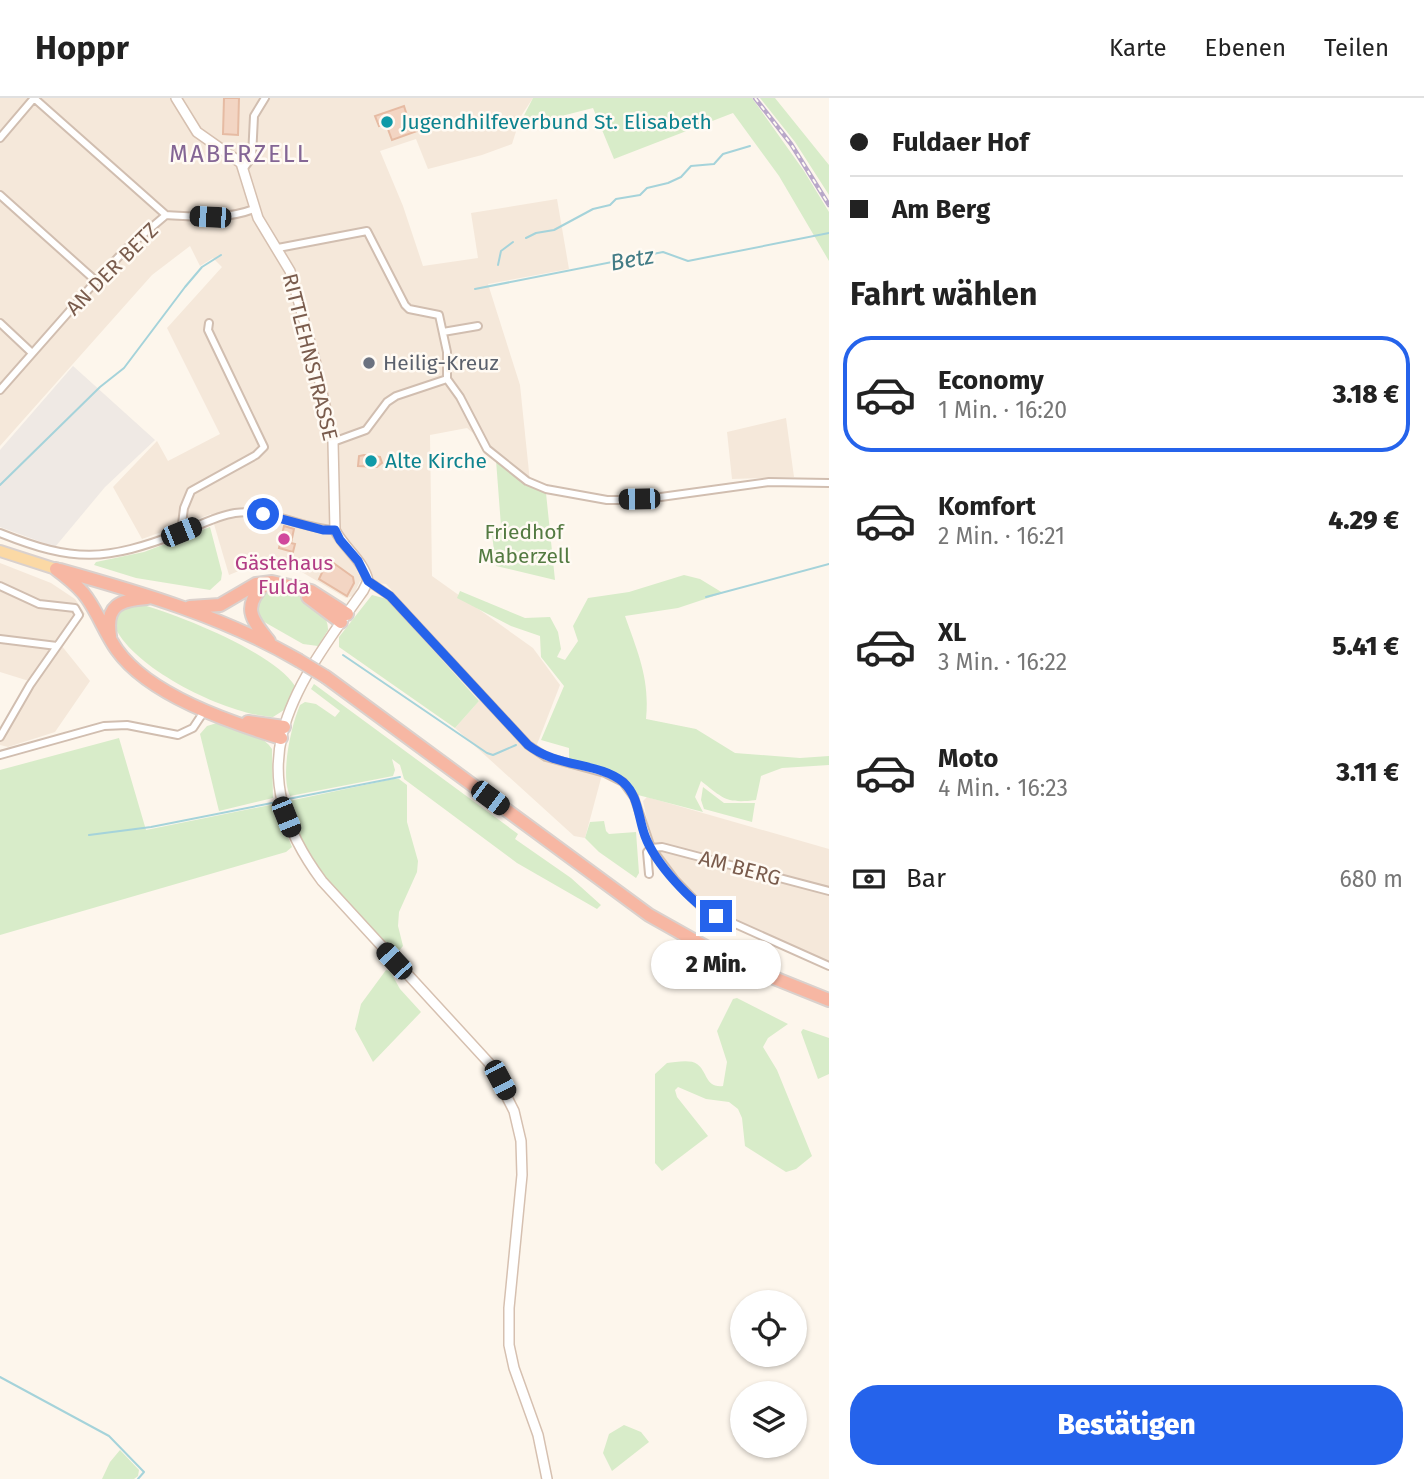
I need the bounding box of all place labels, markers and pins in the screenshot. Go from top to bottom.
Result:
place label: Jugendhilfeverbund St. Elisabeth [401,109,712,135]
marker: Jugendhilfeverbund St. Elisabeth [379,114,395,130]
place label: Heilig-Kreuz [383,350,499,376]
marker: Heilig-Kreuz [361,355,377,371]
place label: Alte Kirche [385,448,487,474]
marker: Alte Kirche [363,453,379,469]
marker: Gästehaus Fulda [276,531,292,547]
place label: Gästehaus Fulda [235,550,334,600]

